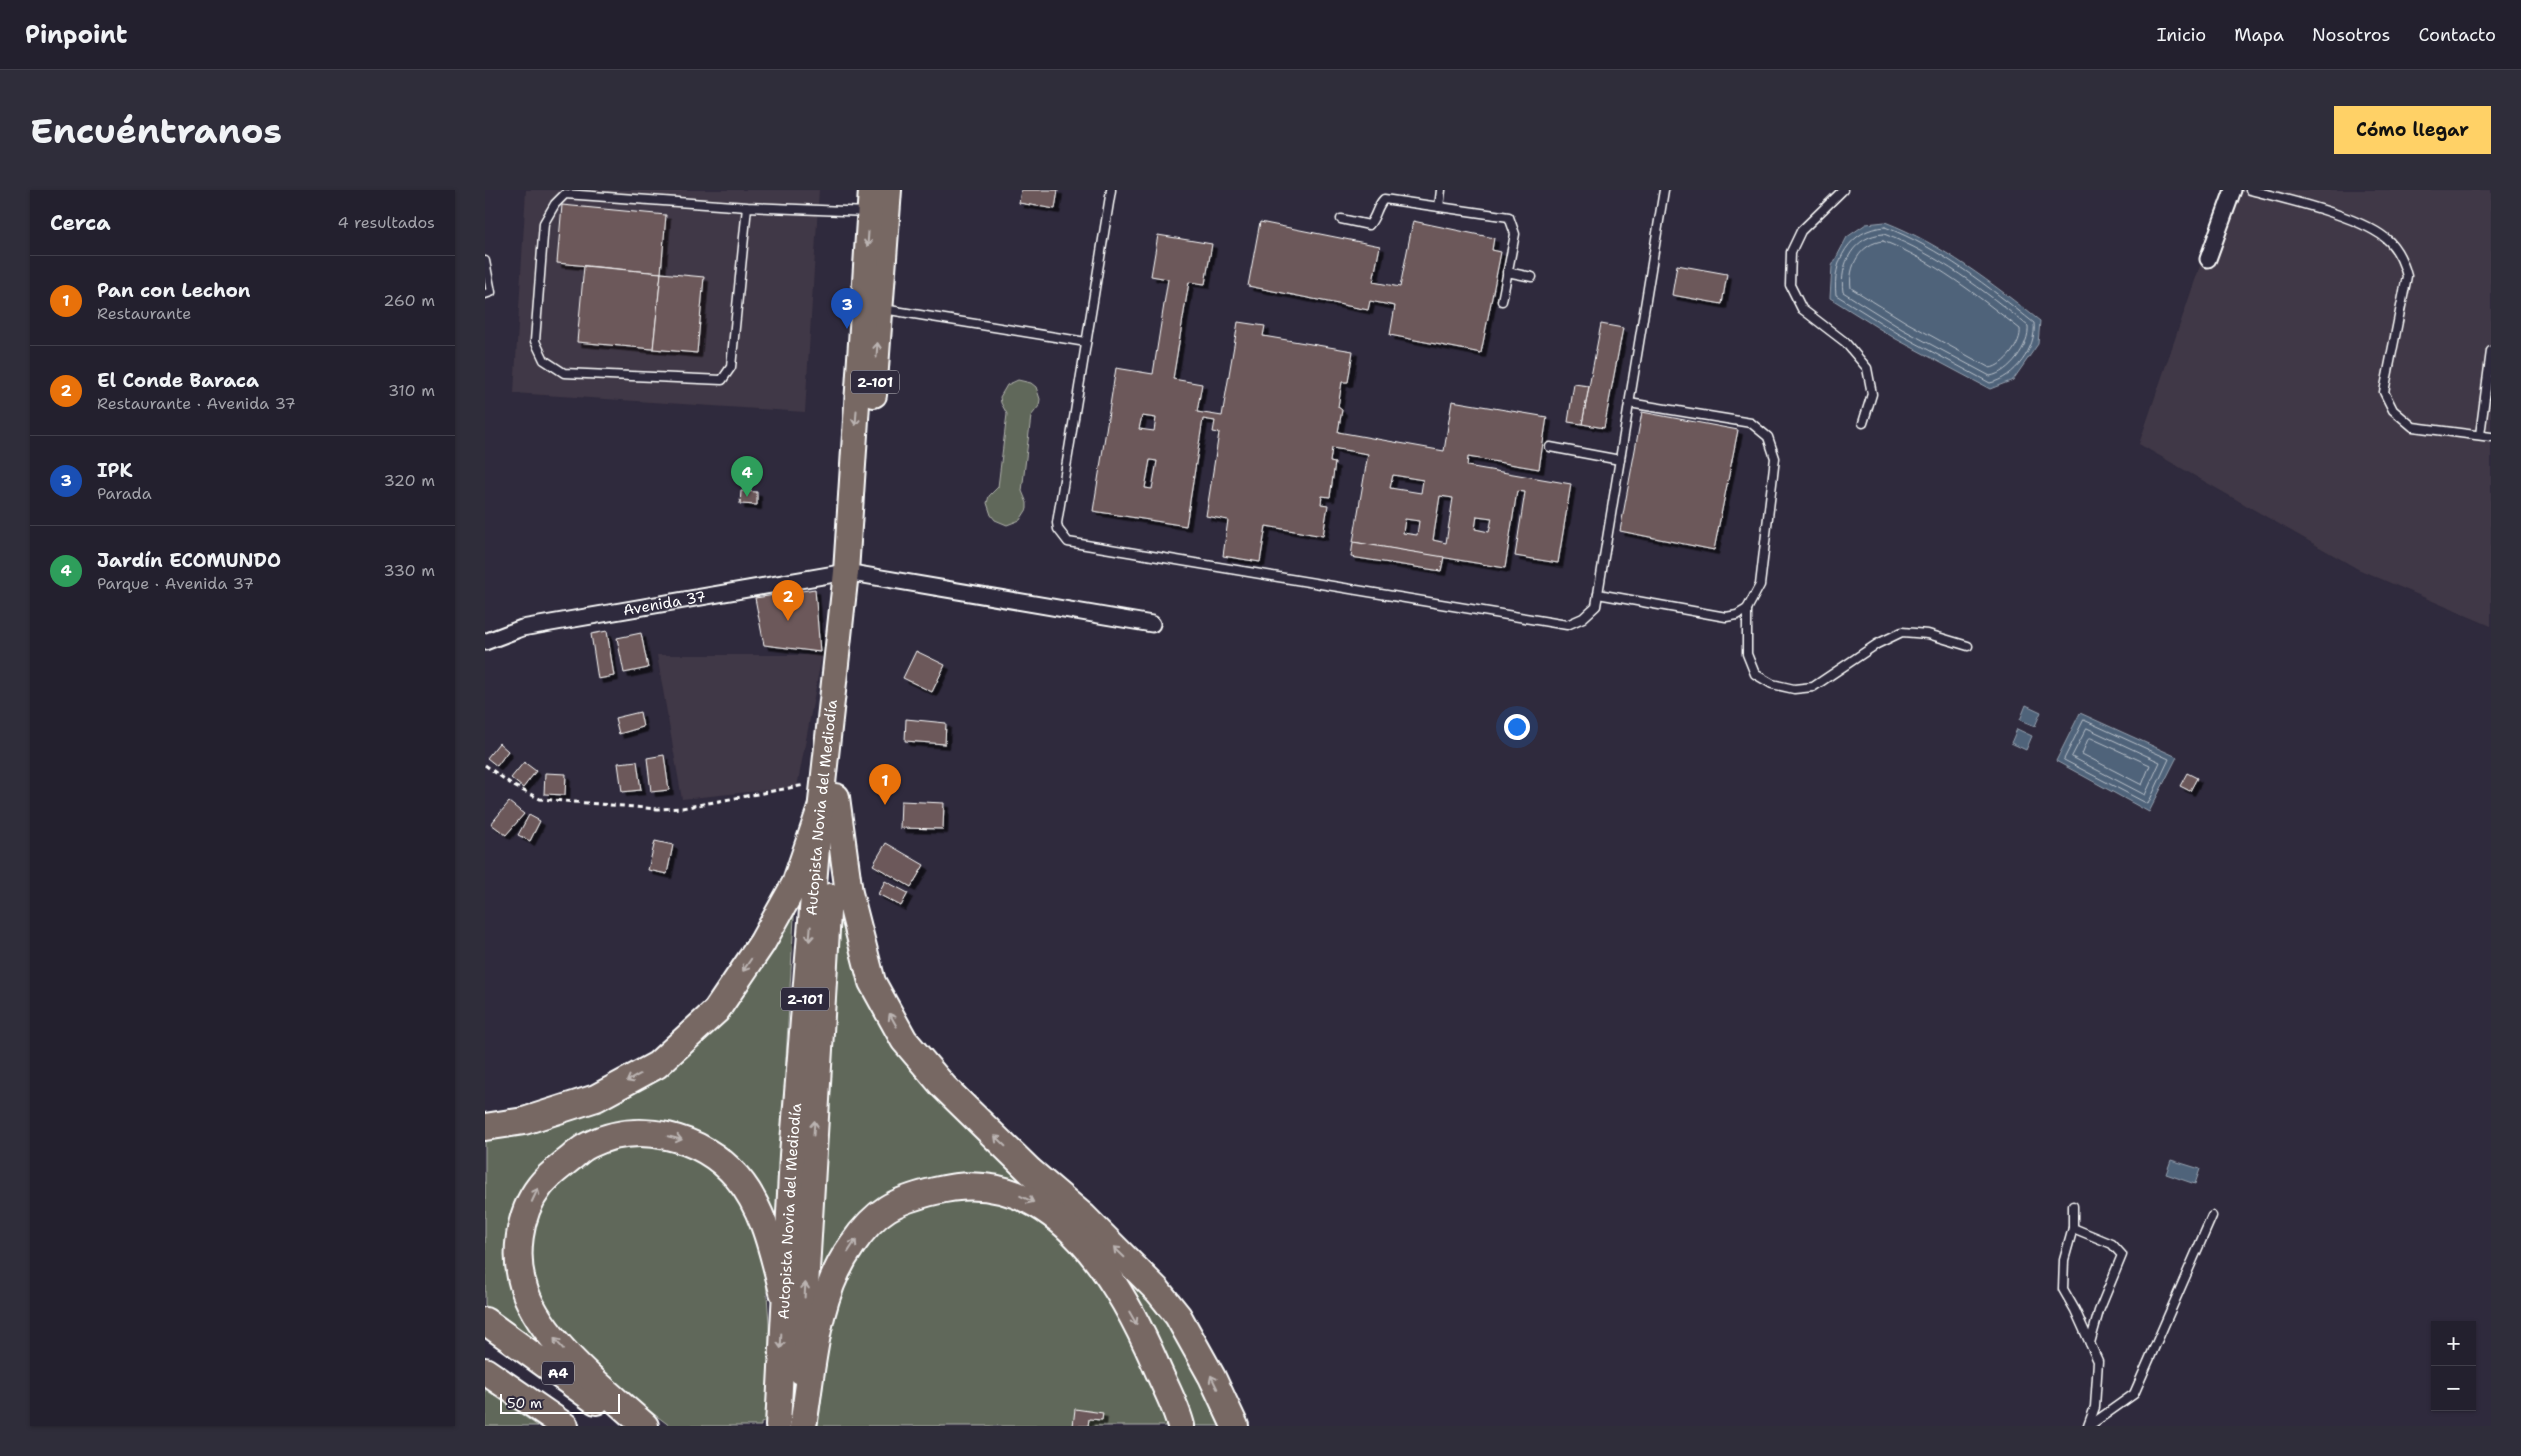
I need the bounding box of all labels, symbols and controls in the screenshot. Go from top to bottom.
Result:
text: Pinpoint [25,19,127,51]
text: Inicio [2157,23,2206,47]
text: Mapa [2234,23,2284,47]
text: Nosotros [2312,23,2390,47]
text: Contacto [2418,23,2496,47]
button: Cómo llegar [2334,106,2491,154]
text: Encuéntranos [30,107,282,154]
text: Cerca [50,209,111,237]
text: 4 resultados [337,212,435,233]
one-way arrow [863,230,873,246]
text: Pan con Lechon [97,278,250,303]
pin: 3 [831,288,863,329]
text: 1 [62,290,70,311]
text: 260 m [383,290,435,311]
text: Restaurante [97,303,191,324]
one-way arrow [872,343,882,359]
text: El Conde Baraca [97,368,259,393]
road number: 2-101 [851,370,899,393]
text: 2 [60,380,72,401]
text: 310 m [388,380,435,401]
text: Restaurante · Avenida 37 [97,393,296,414]
one-way arrow [851,410,860,426]
pin: 4 [731,456,763,497]
text: IPK [97,458,132,483]
text: 3 [60,470,72,491]
text: 320 m [384,470,435,491]
text: Parada [97,483,152,504]
text: Jardín ECOMUNDO [97,548,281,573]
text: 4 [60,560,72,581]
text: 330 m [383,560,435,581]
text: Parque · Avenida 37 [97,573,254,594]
pin: 2 [772,580,804,621]
street label: Avenida 37 [621,586,707,620]
street label: Autopista Novia del Mediodía [802,698,842,916]
your location [1504,714,1530,740]
pin: 1 [869,764,901,805]
one-way arrow [805,926,815,942]
one-way arrow [742,958,752,972]
road number: 2-101 [781,988,829,1011]
one-way arrow [888,1013,897,1028]
one-way arrow [626,1073,640,1083]
street label: Autopista Novia del Mediodía [774,1102,806,1320]
one-way arrow [810,1120,819,1136]
one-way arrow [666,1134,682,1143]
one-way arrow [994,1135,1006,1147]
one-way arrow [531,1188,540,1203]
one-way arrow [1019,1194,1034,1204]
one-way arrow [847,1239,857,1253]
one-way arrow [1113,1246,1125,1258]
one-way arrow [801,1282,810,1298]
one-way arrow [1128,1310,1138,1325]
map controls [2431,1321,2476,1411]
button: + [2431,1321,2476,1366]
one-way arrow [777,1332,786,1348]
one-way arrow [553,1337,565,1350]
road number: A4 [542,1362,574,1384]
button: − [2431,1366,2476,1411]
one-way arrow [1209,1375,1218,1390]
scale bar [500,1391,620,1414]
text: 50 m [507,1394,542,1412]

